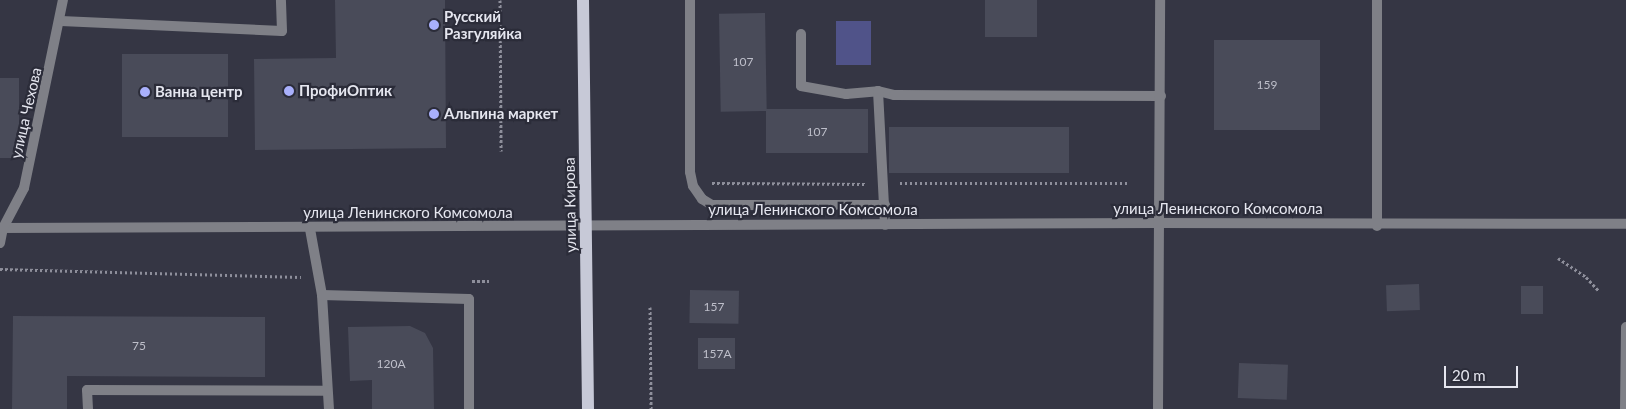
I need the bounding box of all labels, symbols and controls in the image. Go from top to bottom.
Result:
place label: Русский Разгуляйка [444,7,522,42]
marker: Русский Разгуляйка [428,19,440,31]
house number: 107 [733,55,753,69]
street label: улица Чехова [7,66,45,160]
house number: 159 [1257,78,1277,92]
place label: ПрофиОптик [299,82,392,100]
place label: Ванна центр [155,83,243,101]
marker: ПрофиОптик [283,85,295,97]
marker: Ванна центр [139,86,151,98]
place label: Альпина маркет [444,105,558,123]
marker: Альпина маркет [428,108,440,120]
house number: 107 [807,125,827,139]
street label: улица Кирова [560,157,580,253]
street label: улица Ленинского Комсомола [1113,200,1323,218]
street label: улица Ленинского Комсомола [708,201,918,219]
street label: улица Ленинского Комсомола [303,204,513,222]
house number: 157 [704,300,724,314]
house number: 75 [132,339,146,353]
house number: 157А [703,347,731,361]
scale bar [1446,356,1520,388]
house number: 120А [377,357,405,371]
text: 20 m [1452,366,1486,384]

